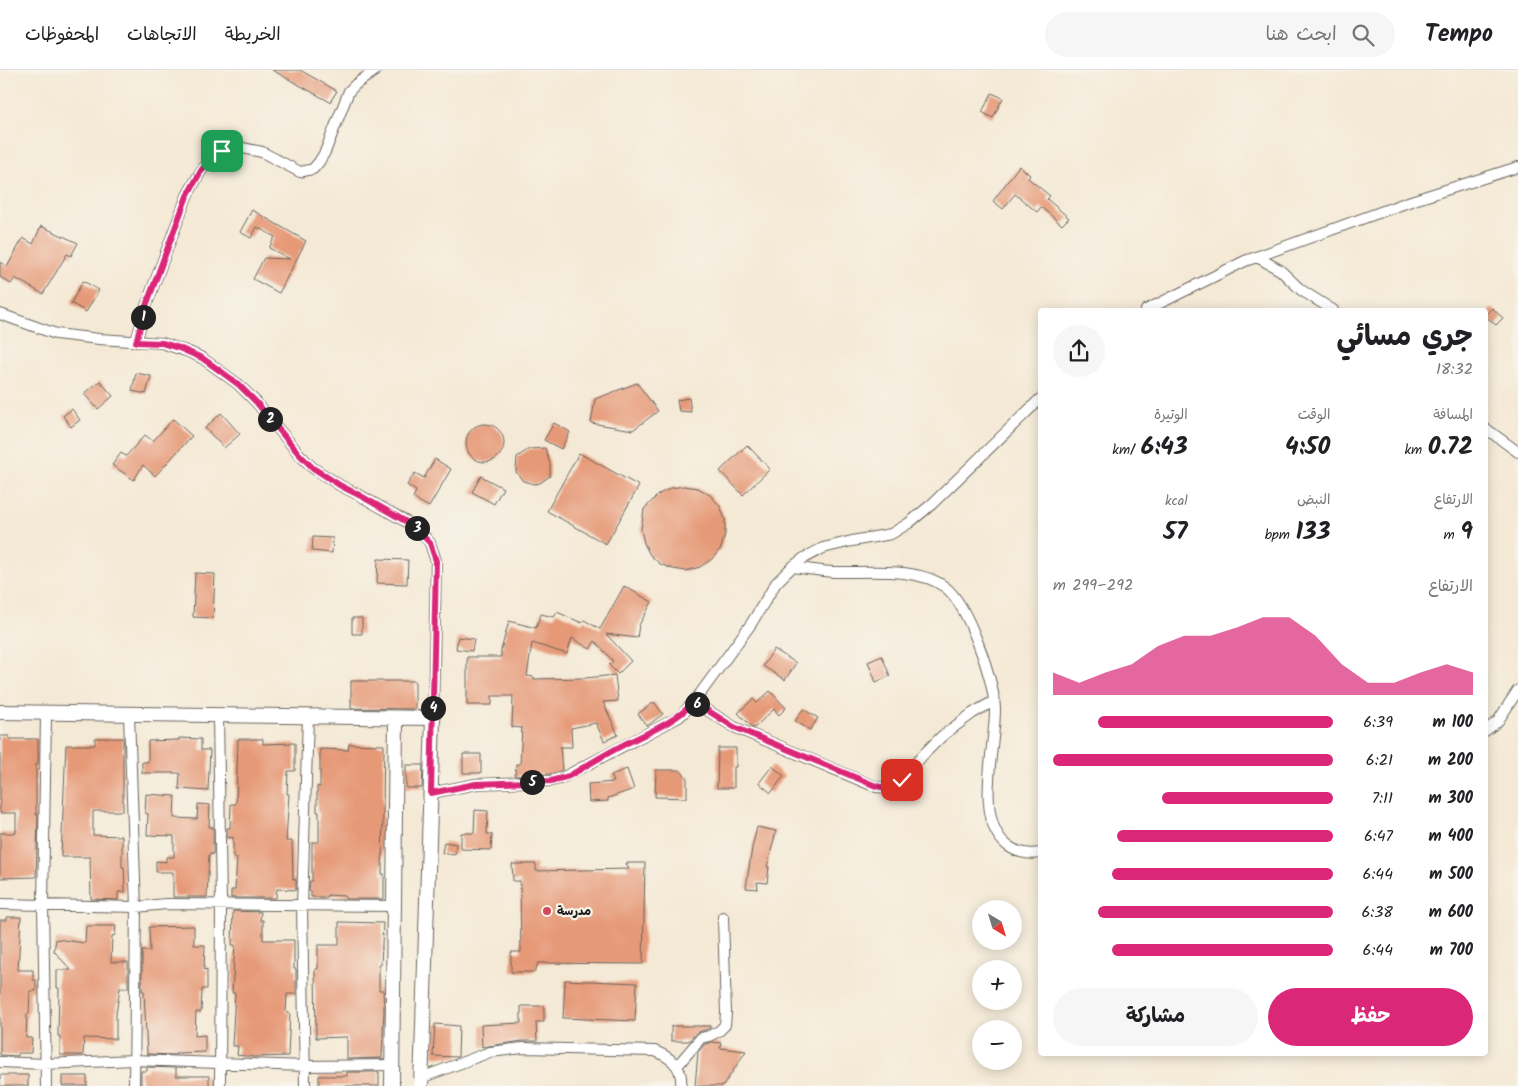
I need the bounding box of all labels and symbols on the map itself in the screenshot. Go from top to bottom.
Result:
pin [201,130,243,172]
pin: 1 [130,304,156,330]
pin: 2 [258,406,282,432]
pin: 3 [404,516,430,540]
pin: 6 [684,692,710,716]
pin: 4 [420,696,446,720]
pin [881,759,923,801]
pin: 5 [520,770,544,794]
north arrow [972,900,1022,950]
place label: مدرسة [557,902,591,921]
marker: مدرسة [541,905,553,917]

